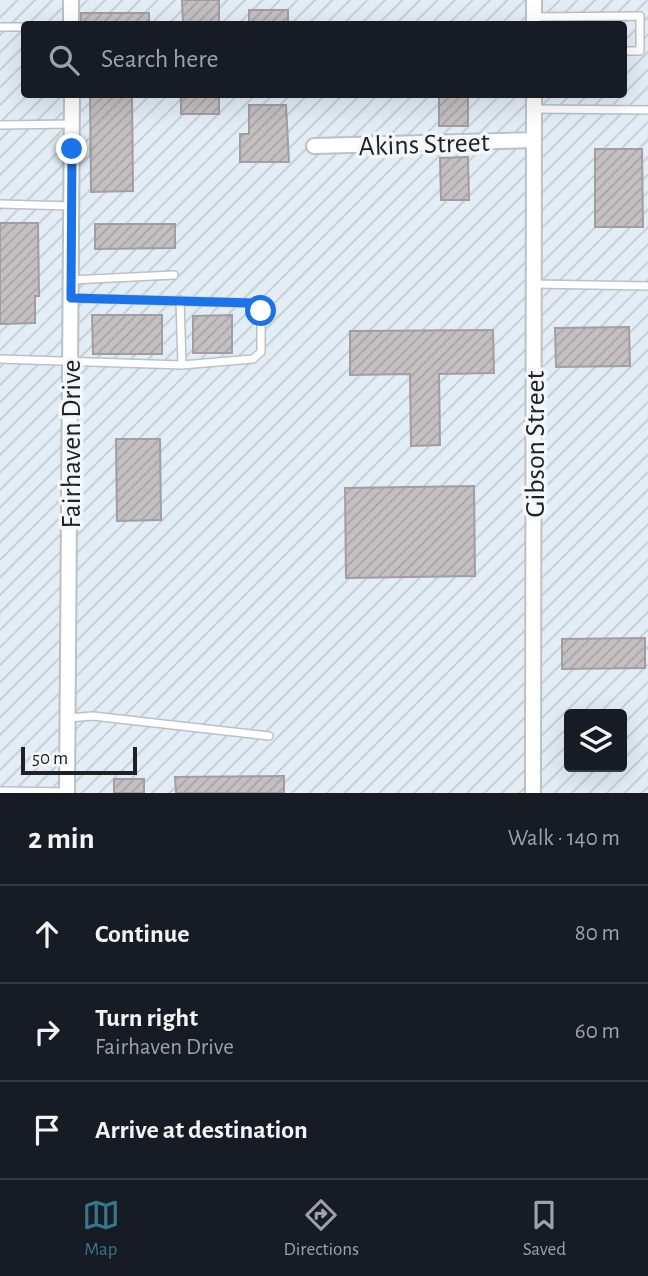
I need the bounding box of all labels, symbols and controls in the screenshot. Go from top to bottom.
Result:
search box [21,21,627,98]
icon: search [45,41,83,79]
text: Search here [101,46,219,72]
street label: Akins Street [358,129,490,161]
route end [56,133,87,164]
route start [245,295,276,326]
street label: Fairhaven Drive [58,360,86,528]
street label: Gibson Street [522,371,550,517]
map controls [564,709,627,772]
button: layers [564,709,627,772]
scale bar [21,744,136,776]
text: 50 m [32,749,68,768]
text: 2 min [28,824,95,854]
text: Walk · 140 m [508,827,620,850]
icon: ahead [28,915,66,953]
text: Continue [95,921,190,947]
text: 80 m [575,922,620,945]
text: Turn right [95,1005,198,1031]
icon: right [28,1013,66,1051]
text: 60 m [575,1020,620,1043]
text: Fairhaven Drive [95,1036,234,1059]
icon: arrive [28,1111,66,1149]
text: Arrive at destination [95,1117,308,1143]
tab: Map [82,1196,120,1261]
tab: Directions [283,1196,359,1261]
tab: Saved [523,1196,566,1261]

